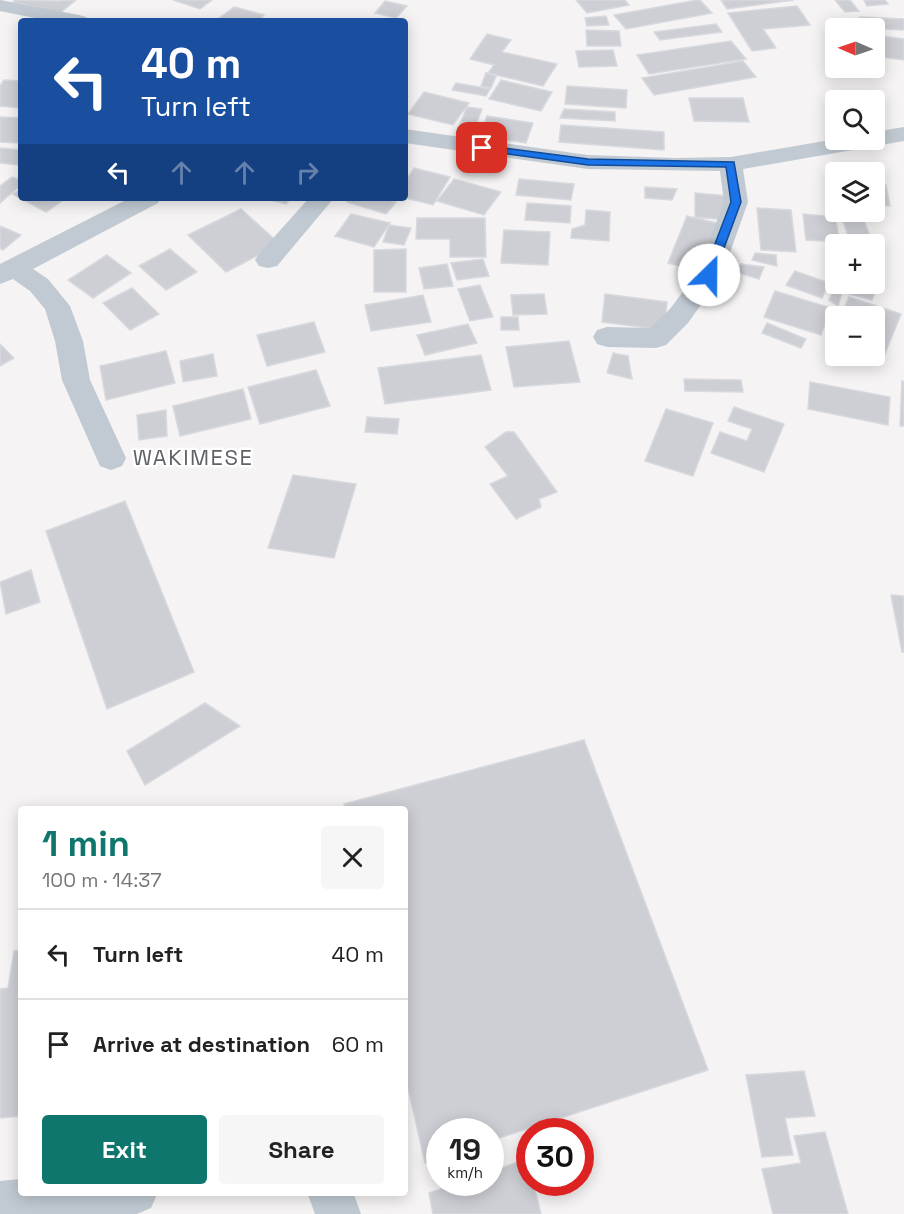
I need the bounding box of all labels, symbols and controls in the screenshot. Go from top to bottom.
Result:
north arrow [825,18,885,78]
map controls [825,18,885,366]
text: 40 m [141,37,241,90]
icon: left [42,42,120,120]
text: Turn left [141,89,251,124]
button: search [825,90,885,150]
pin [456,122,507,173]
icon: arrive [465,131,498,164]
icon: left [102,156,135,189]
icon: ahead [165,156,198,189]
icon: ahead [228,156,261,189]
icon: right [291,156,324,189]
button: layers [825,162,885,222]
button: + [825,234,885,294]
position arrow [677,243,741,307]
button: − [825,306,885,366]
district label: WAKIMESE [133,443,253,471]
text: 1 min [42,821,130,867]
button: close [321,826,384,889]
text: 100 m · 14:37 [42,867,162,893]
icon: left [42,938,75,971]
text: Turn left [93,940,183,968]
text: 40 m [332,940,384,968]
icon: arrive [42,1028,75,1061]
text: Arrive at destination [93,1030,310,1058]
text: 60 m [332,1030,384,1058]
button: Exit [42,1115,207,1184]
button: Share [219,1115,384,1184]
speed limit sign: 30 [516,1118,594,1196]
text: 19 [449,1130,481,1169]
text: km/h [447,1163,483,1182]

